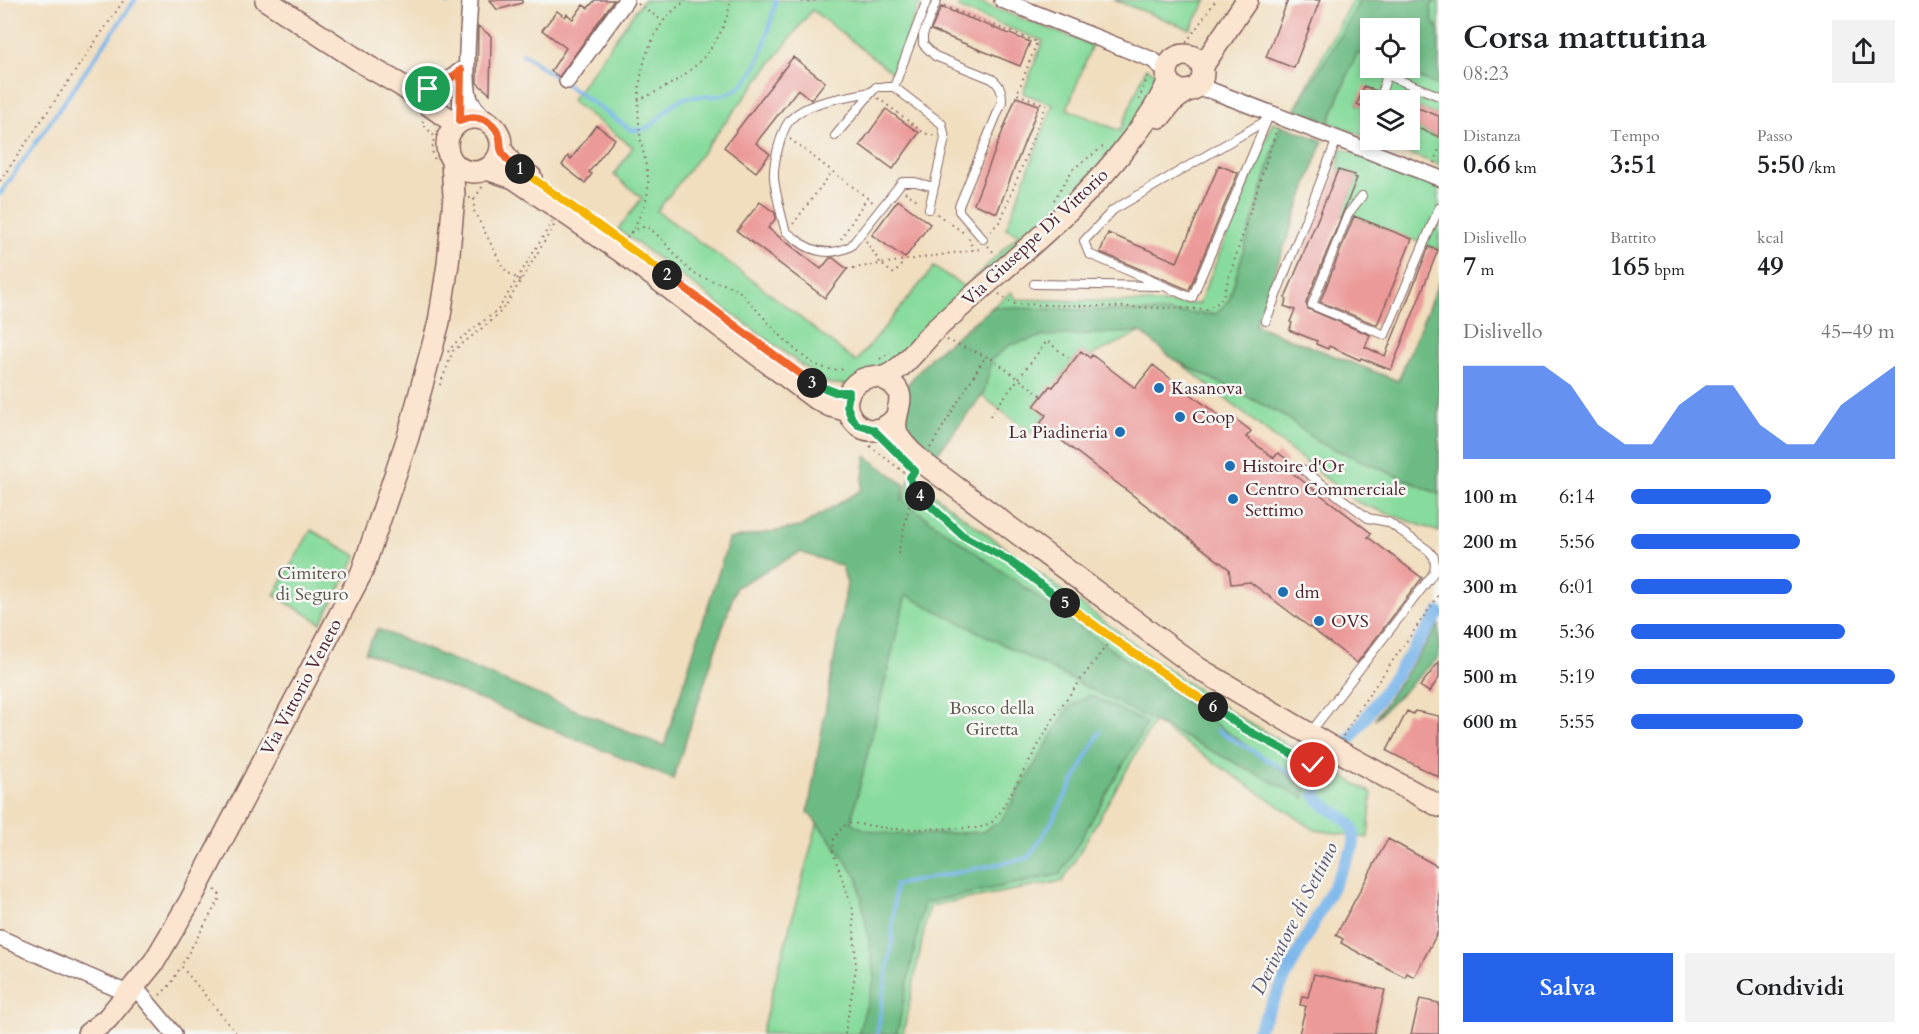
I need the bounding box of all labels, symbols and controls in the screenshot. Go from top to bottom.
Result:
text: Corsa mattutina [1463,15,1707,60]
map controls [1360,18,1420,150]
button: locate [1360,18,1420,78]
button: share [1832,20,1895,83]
text: 08:23 [1463,60,1509,87]
pin [402,63,453,114]
icon: arrive [411,72,444,105]
button: layers [1360,90,1420,150]
text: Distanza [1463,125,1521,147]
text: Tempo [1610,125,1660,147]
text: Passo [1757,125,1793,147]
text: 0.66 [1463,147,1511,182]
text: 3:51 [1610,147,1658,182]
text: 5:50 [1757,147,1805,182]
pin: 1 [505,154,535,184]
text: km [1511,157,1537,179]
text: /km [1805,157,1836,179]
text: 1 [516,158,524,180]
street label: Via Giuseppe Di Vittorio [957,163,1114,312]
text: Dislivello [1463,227,1527,249]
text: Battito [1610,227,1656,249]
text: kcal [1757,227,1784,249]
text: 7 [1463,249,1476,284]
text: 165 [1610,249,1650,284]
text: 49 [1757,249,1784,284]
text: m [1476,259,1494,281]
text: bpm [1650,259,1685,281]
pin: 2 [652,260,682,290]
text: 2 [663,264,671,286]
text: Dislivello [1463,318,1542,345]
text: 45–49 m [1821,318,1895,345]
pin: 3 [797,368,827,398]
text: 3 [808,372,816,394]
place label: Kasanova [1171,376,1243,401]
marker: Kasanova [1152,381,1166,395]
place label: Coop [1192,405,1235,430]
marker: Coop [1173,410,1187,424]
place label: La Piadineria [1009,420,1108,445]
marker: La Piadineria [1113,425,1127,439]
place label: Histoire d'Or [1242,454,1344,479]
marker: Histoire d'Or [1223,459,1237,473]
place label: Centro Commerciale Settimo [1245,477,1406,523]
pin: 4 [905,481,935,511]
text: 100 m [1463,483,1518,510]
text: 6:14 [1559,483,1595,510]
text: 4 [916,485,924,507]
marker: Centro Commerciale Settimo [1226,492,1240,506]
text: 200 m [1463,528,1518,555]
text: 5:56 [1559,528,1595,555]
park label: Cimitero di Seguro [276,561,349,607]
text: 300 m [1463,573,1518,600]
text: 6:01 [1559,573,1595,600]
place label: dm [1295,580,1321,605]
marker: dm [1276,585,1290,599]
pin: 5 [1050,588,1080,618]
text: 5 [1061,592,1069,614]
place label: OVS [1331,609,1369,634]
street label: Via Vittorio Veneto [255,614,348,760]
marker: OVS [1312,614,1326,628]
text: 400 m [1463,618,1518,645]
text: 5:36 [1559,618,1595,645]
text: 500 m [1463,663,1518,690]
text: 5:19 [1559,663,1595,690]
pin: 6 [1198,692,1228,722]
park label: Bosco della Giretta [949,696,1035,742]
text: 6 [1209,696,1217,718]
text: 600 m [1463,708,1518,735]
text: 5:55 [1559,708,1595,735]
pin [1287,739,1338,790]
icon: check [1296,748,1329,781]
water label: Derivatore di Settimo [1244,837,1345,999]
button: Salva [1463,953,1673,1022]
button: Condividi [1685,953,1895,1022]

